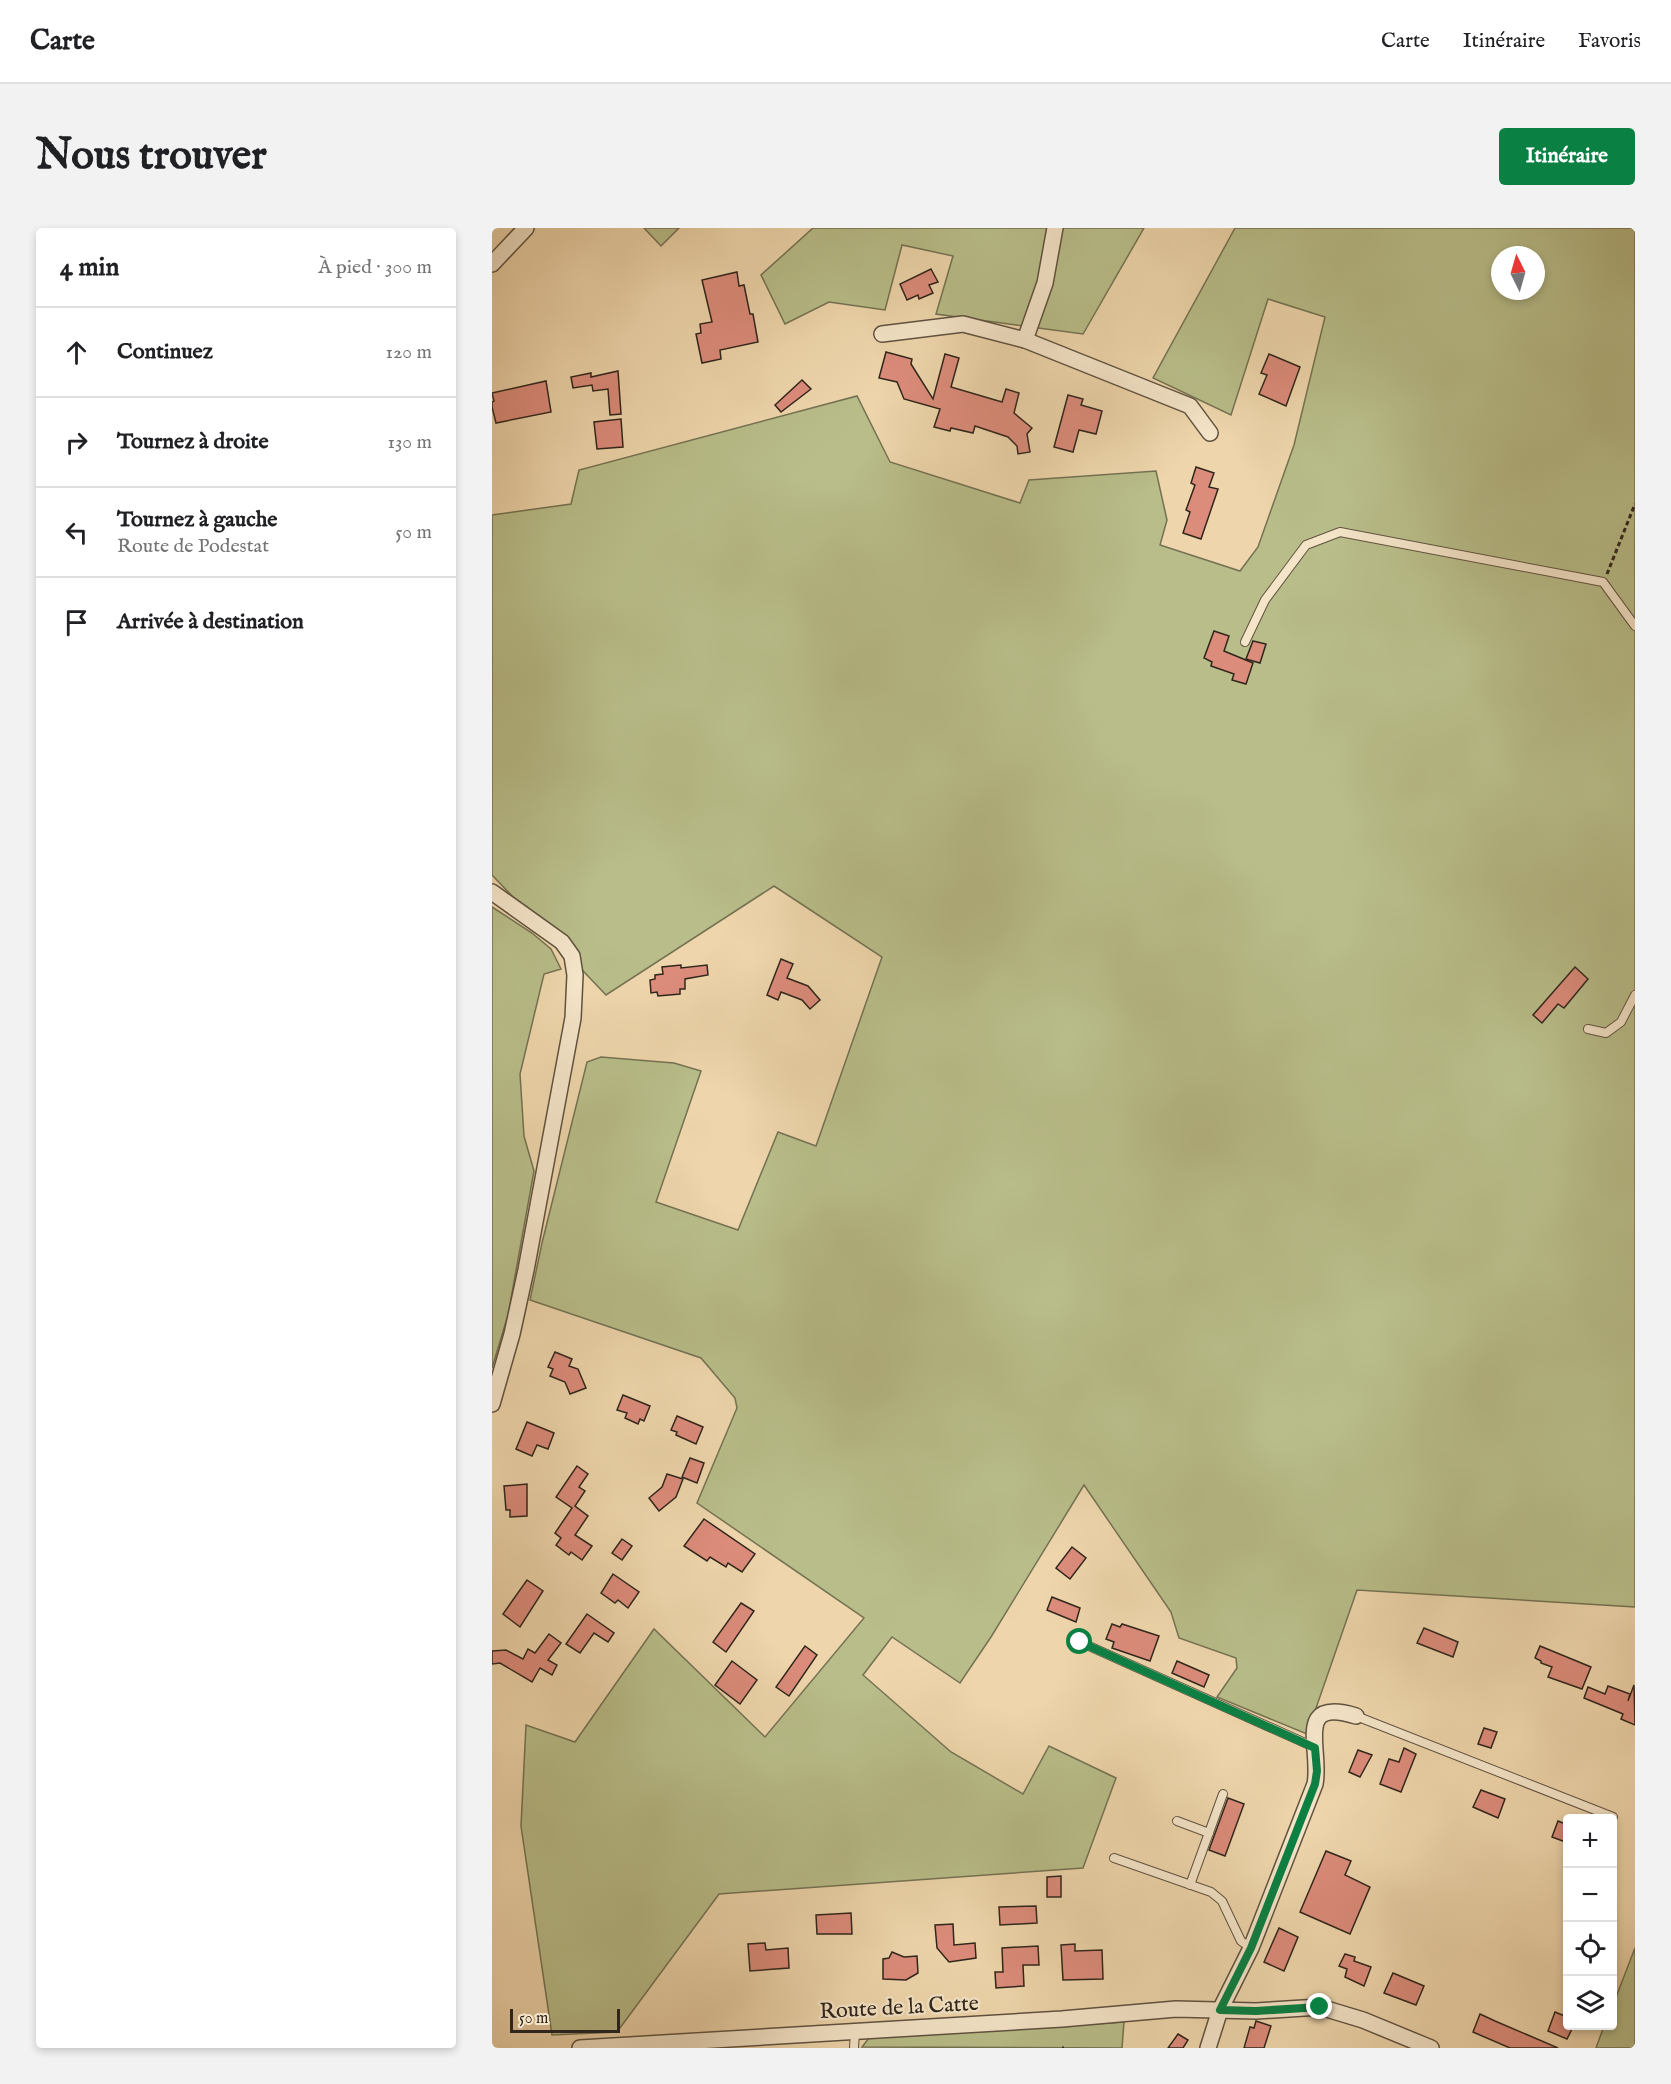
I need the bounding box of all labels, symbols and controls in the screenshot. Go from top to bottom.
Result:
text: Carte [30,24,95,59]
text: Carte [1381,28,1430,55]
text: Itinéraire [1463,28,1545,55]
text: Favoris [1578,28,1641,55]
button: Itinéraire [1499,128,1635,185]
text: Nous trouver [36,130,267,183]
north arrow [1491,246,1545,300]
text: 4 min [60,251,119,284]
text: À pied · 300 m [318,255,432,280]
icon: ahead [60,336,93,369]
text: Continuez [117,338,213,366]
text: 120 m [386,340,432,365]
icon: right [60,426,93,459]
text: Tournez à droite [117,428,268,456]
text: 130 m [387,430,432,455]
text: Tournez à gauche [117,506,277,534]
icon: left [60,516,93,549]
text: 50 m [395,520,432,545]
text: Route de Podestat [117,534,269,559]
icon: arrive [60,606,93,639]
text: Arrivée à destination [117,608,304,636]
route start [1066,1628,1092,1654]
map controls [1563,1814,1617,2030]
button: + [1563,1814,1617,1868]
button: − [1563,1868,1617,1922]
button: locate [1563,1922,1617,1976]
button: layers [1563,1976,1617,2030]
street label: Route de la Catte [819,1990,980,2026]
route end [1306,1993,1332,2019]
scale bar [510,2006,620,2034]
text: 50 m [519,2009,548,2029]

